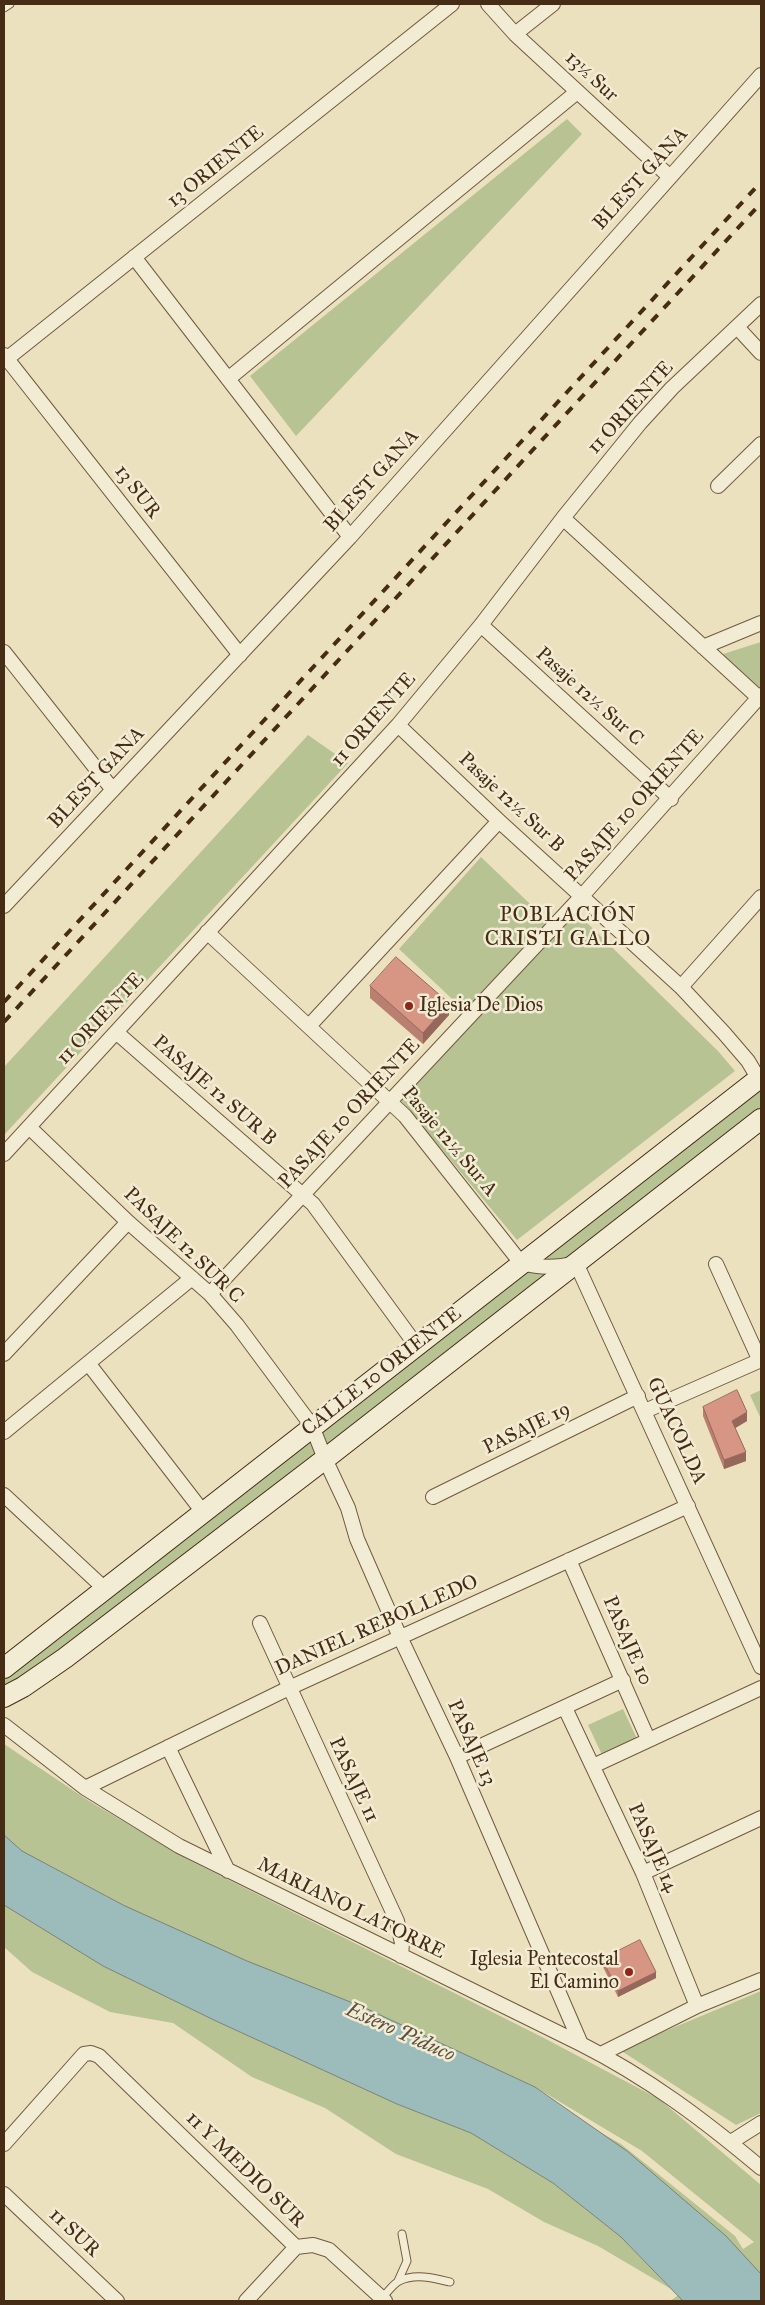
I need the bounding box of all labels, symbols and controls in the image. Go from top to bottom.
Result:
street label: 13½ Sur [560,47,622,107]
street label: 13 ORIENTE [163,121,269,213]
street label: BLEST GANA [589,123,693,235]
street label: 11 ORIENTE [583,356,679,460]
street label: BLEST GANA [320,425,424,537]
street label: 13 SUR [109,460,165,524]
street label: Pasaje 12½ Sur C [530,643,648,751]
street label: 11 ORIENTE [327,668,421,772]
street label: BLEST GANA [44,722,150,834]
street label: PASAJE 10 ORIENTE [560,725,710,887]
street label: Pasaje 12½ Sur B [453,748,569,858]
district label: POBLACIÓN CRISTI GALLO [483,903,653,953]
street label: 11 ORIENTE [52,968,150,1070]
place label: Iglesia De Dios [419,994,543,1018]
marker: Iglesia De Dios [403,1000,415,1012]
street label: PASAJE 12 SUR B [147,1031,281,1151]
street label: PASAJE 10 ORIENTE [274,1034,426,1194]
street label: Pasaje 12½ Sur A [396,1082,502,1202]
street label: PASAJE 12 SUR C [118,1183,248,1309]
street label: CALLE 10 ORIENTE [297,1302,467,1442]
street label: GUACOLDA [641,1374,711,1488]
street label: PASAJE 19 [479,1398,575,1460]
street label: DANIEL REBOLLEDO [272,1570,482,1682]
street label: PASAJE 10 [597,1593,657,1689]
street label: PASAJE 13 [441,1696,501,1790]
street label: PASAJE 11 [323,1734,383,1826]
street label: PASAJE 14 [622,1800,682,1896]
street label: MARIANO LATORRE [253,1853,449,1965]
place label: Iglesia Pentecostal El Camino [470,1948,619,1995]
marker: Iglesia Pentecostal El Camino [623,1966,635,1978]
water label: Estero Piduco [342,1998,458,2068]
street label: 11 Y MEDIO SUR [180,2107,310,2233]
street label: 11 SUR [43,2203,105,2263]

